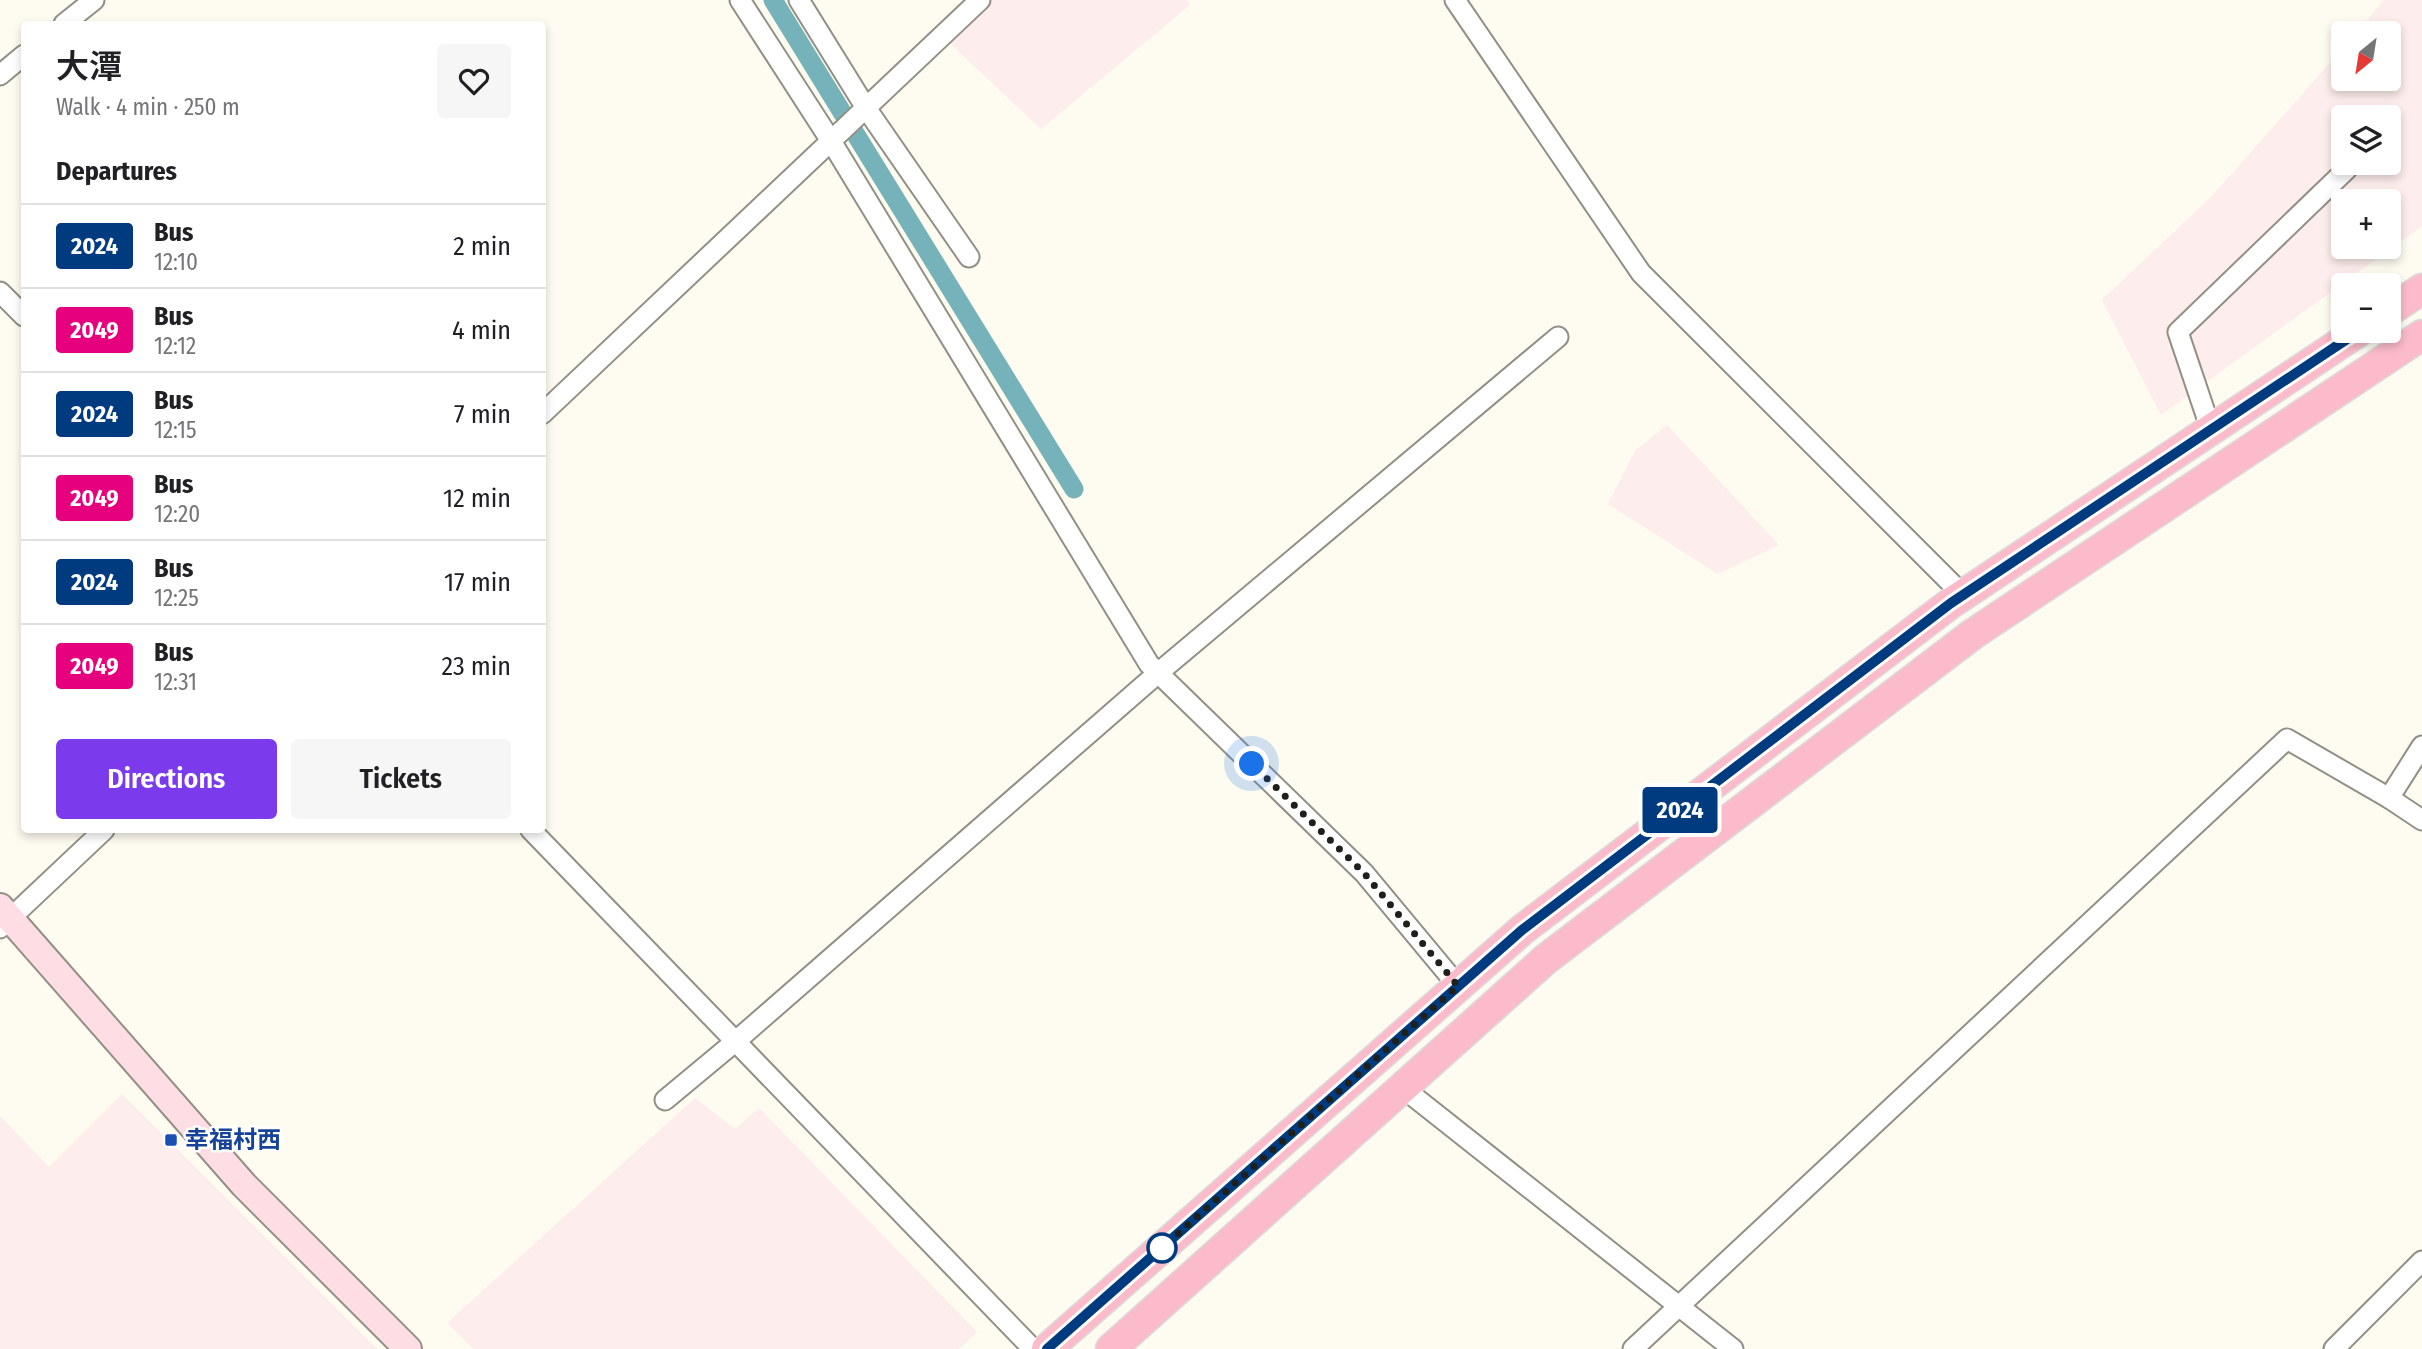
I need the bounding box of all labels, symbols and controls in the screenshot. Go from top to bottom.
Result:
north arrow [2331,21,2401,91]
map controls [2331,21,2401,343]
button: heart [437,44,511,118]
text: 大潭 [56,47,122,87]
text: Walk · 4 min · 250 m [56,93,240,121]
button: layers [2331,105,2401,175]
text: Departures [56,156,177,187]
button: + [2331,189,2401,259]
text: Bus [154,217,193,248]
text: 2 min [453,231,511,262]
text: 2024 [71,232,118,260]
text: 12:10 [154,248,198,276]
button: − [2331,273,2401,343]
text: Bus [154,301,193,332]
text: 4 min [452,315,511,346]
text: 2049 [70,316,119,344]
text: 12:12 [154,332,196,360]
text: Bus [154,385,193,416]
text: 7 min [454,399,511,430]
text: 2024 [71,400,118,428]
text: 12:15 [154,416,197,444]
text: Bus [154,469,193,500]
text: 12 min [443,483,511,514]
text: 2049 [70,484,119,512]
text: 12:20 [154,500,200,528]
text: Bus [154,553,193,584]
text: 17 min [444,567,511,598]
text: 2024 [71,568,118,596]
text: 12:25 [154,584,199,612]
text: Bus [154,637,193,668]
text: 23 min [442,651,511,682]
text: 2049 [70,652,119,680]
text: 12:31 [154,668,197,696]
button: Directions [56,739,277,819]
button: Tickets [291,739,511,819]
your location [1234,746,1269,781]
line badge: 2024 [1631,787,1729,833]
text: 2024 [1657,796,1703,824]
place label: 幸福村西 [185,1126,281,1154]
marker: 幸福村西 [163,1132,179,1148]
unlabelled marker [1147,1233,1177,1263]

